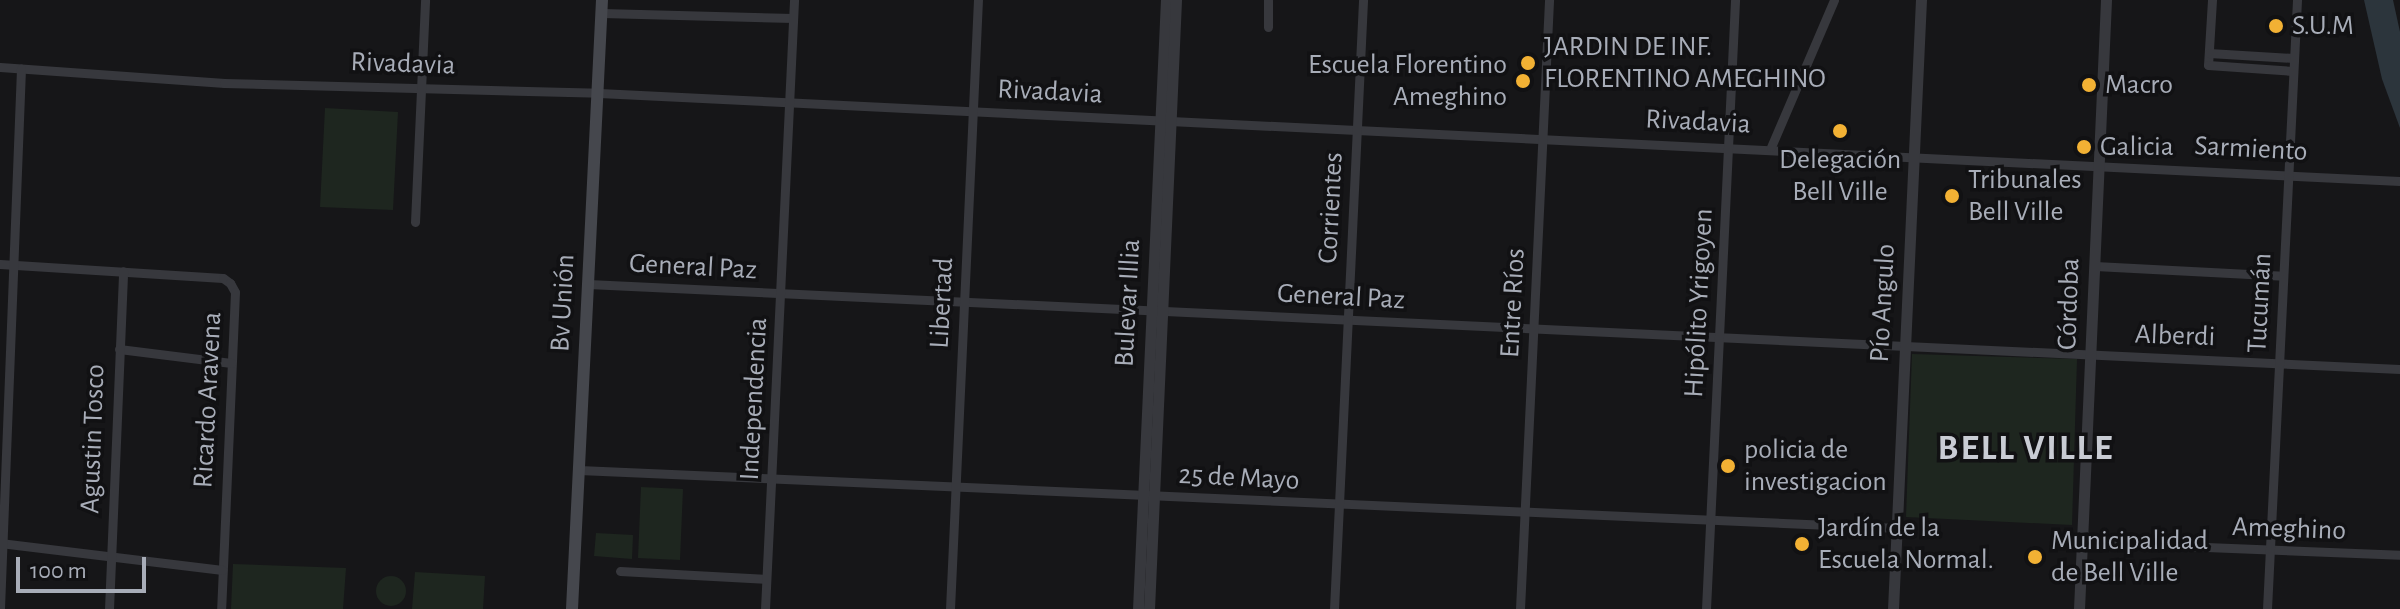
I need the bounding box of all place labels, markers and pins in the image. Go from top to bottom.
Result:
place label: S.U.M [2292,9,2354,43]
marker: S.U.M [2267,17,2285,35]
place label: JARDIN DE INF. FLORENTINO AMEGHINO [1544,30,1826,96]
place label: Escuela Florentino Ameghino [1308,48,1507,114]
marker: JARDIN DE INF. FLORENTINO AMEGHINO [1519,54,1537,72]
place label: Macro [2105,68,2173,102]
marker: Escuela Florentino Ameghino [1514,72,1532,90]
marker: Macro [2080,76,2098,94]
marker: Delegación Bell Ville [1831,122,1849,140]
place label: Galicia [2100,130,2174,164]
marker: Galicia [2075,138,2093,156]
place label: Delegación Bell Ville [1779,143,1901,209]
place label: Tribunales Bell Ville [1968,163,2082,229]
marker: Tribunales Bell Ville [1943,187,1961,205]
place label: policia de investigacion [1744,433,1887,499]
marker: policia de investigacion [1719,457,1737,475]
place label: Jardín de la Escuela Normal. [1818,511,1994,577]
place label: Municipalidad de Bell Ville [2051,524,2208,590]
marker: Jardín de la Escuela Normal. [1793,535,1811,553]
marker: Municipalidad de Bell Ville [2026,548,2044,566]

